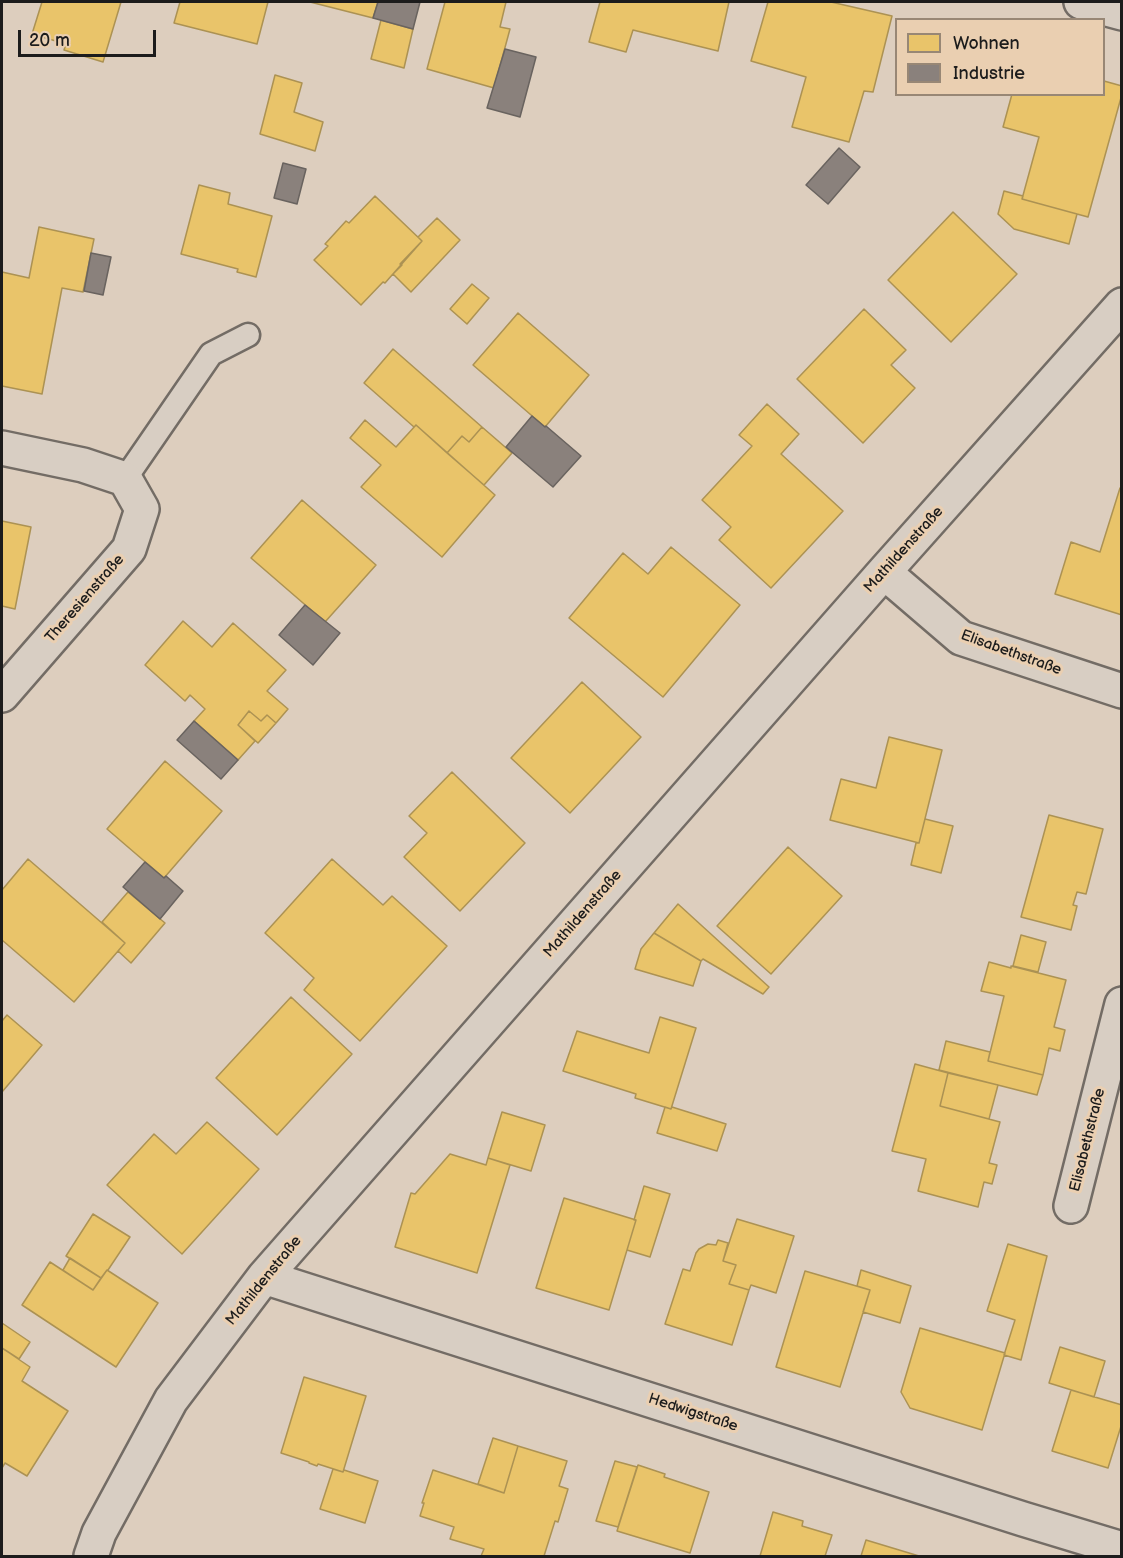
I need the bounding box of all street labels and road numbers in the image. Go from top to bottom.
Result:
street label: Mathildenstraße [861,503,947,597]
street label: Theresienstraße [42,551,128,647]
street label: Elisabethstraße [958,626,1064,680]
street label: Mathildenstraße [540,867,626,961]
street label: Elisabethstraße [1066,1086,1110,1194]
street label: Mathildenstraße [222,1233,306,1329]
street label: Hedwigstraße [646,1390,740,1436]

